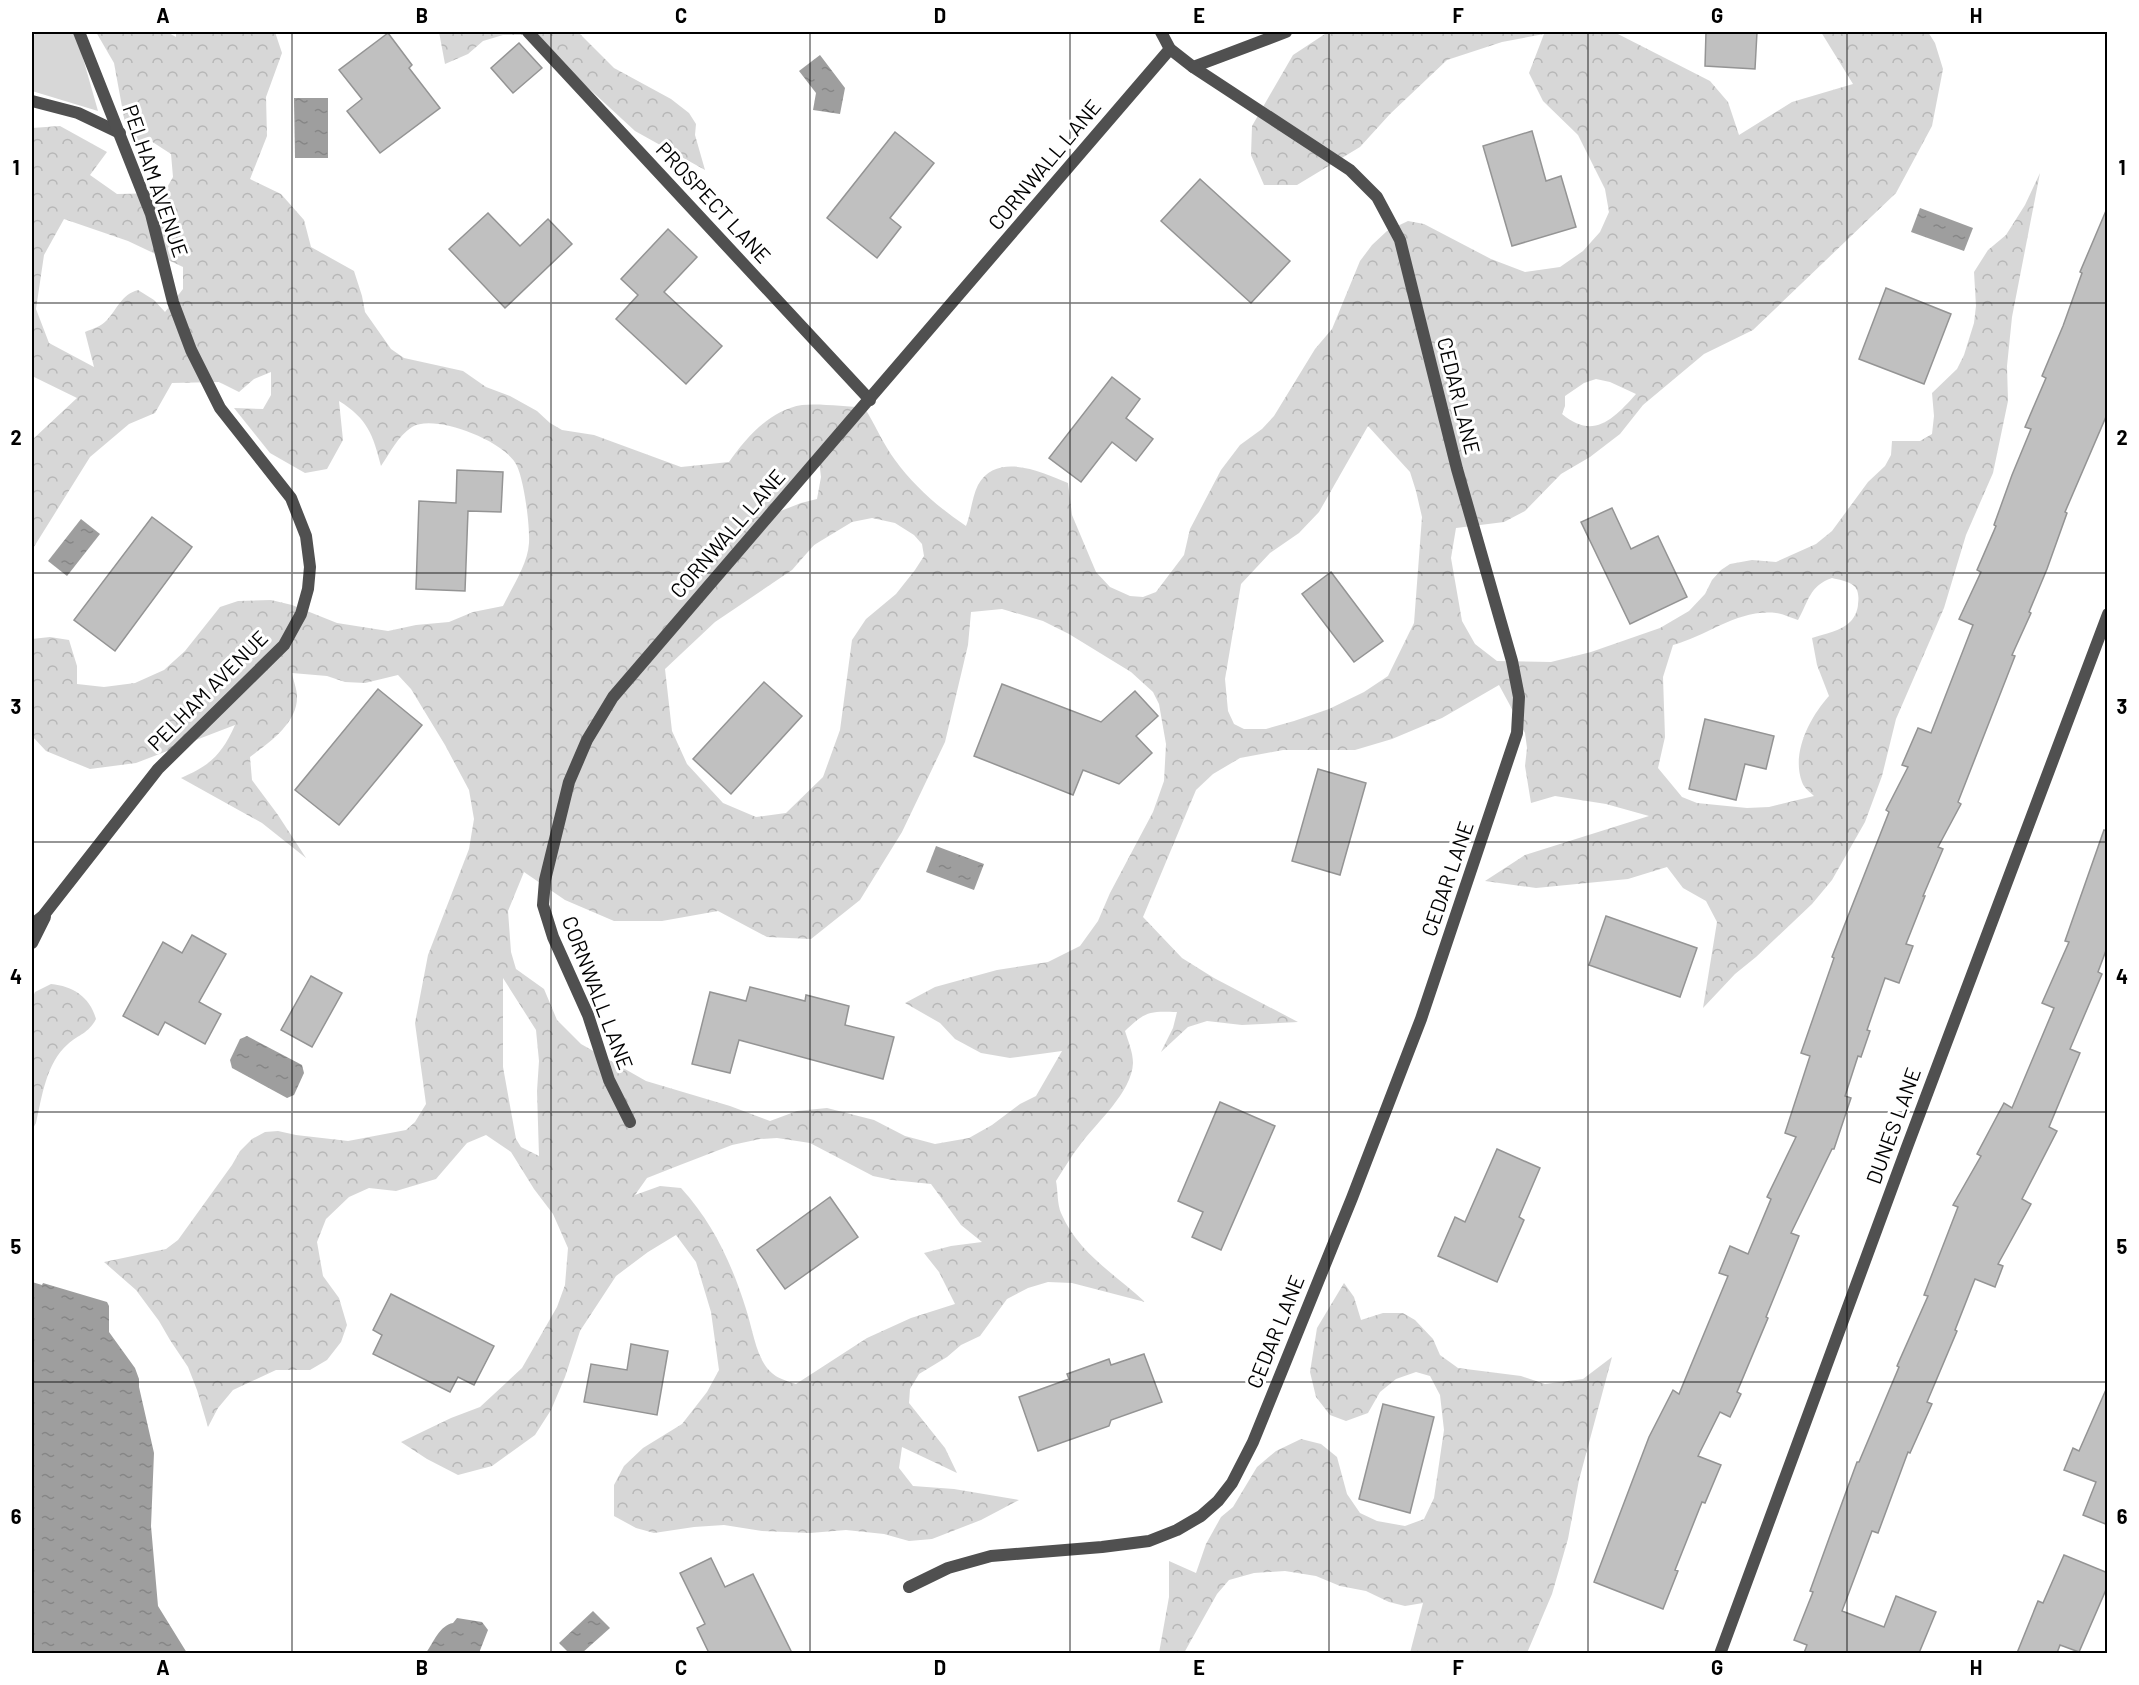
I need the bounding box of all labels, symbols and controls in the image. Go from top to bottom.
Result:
text: A [156,3,170,27]
text: B [416,3,428,27]
text: C [675,3,687,27]
text: D [934,3,946,27]
text: E [1193,3,1205,27]
text: F [1452,3,1464,27]
text: G [1711,3,1723,27]
text: H [1970,3,1982,27]
street label: CORNWALL LANE [982,94,1106,234]
street label: PELHAM AVENUE [119,101,194,260]
street label: PROSPECT LANE [652,136,777,268]
text: 1 [12,155,20,179]
text: 1 [2118,155,2126,179]
street label: CEDAR LANE [1433,334,1486,457]
text: 2 [10,425,22,449]
text: 2 [2116,425,2128,449]
street label: CORNWALL LANE [664,464,790,602]
street label: PELHAM AVENUE [142,625,272,755]
text: 3 [11,694,21,718]
text: 3 [2117,694,2127,718]
street label: CEDAR LANE [1415,818,1478,939]
street label: CORNWALL LANE [558,912,639,1073]
text: 4 [10,964,22,988]
text: 4 [2116,964,2128,988]
street label: DUNES LANE [1860,1064,1925,1187]
text: 5 [11,1234,22,1258]
text: 5 [2117,1234,2128,1258]
street label: CEDAR LANE [1241,1271,1309,1392]
text: 6 [11,1504,22,1528]
text: 6 [2117,1504,2128,1528]
text: A [156,1655,170,1679]
text: B [416,1655,428,1679]
text: C [675,1655,687,1679]
text: D [934,1655,946,1679]
text: E [1193,1655,1205,1679]
text: F [1452,1655,1464,1679]
text: G [1711,1655,1723,1679]
text: H [1970,1655,1982,1679]

